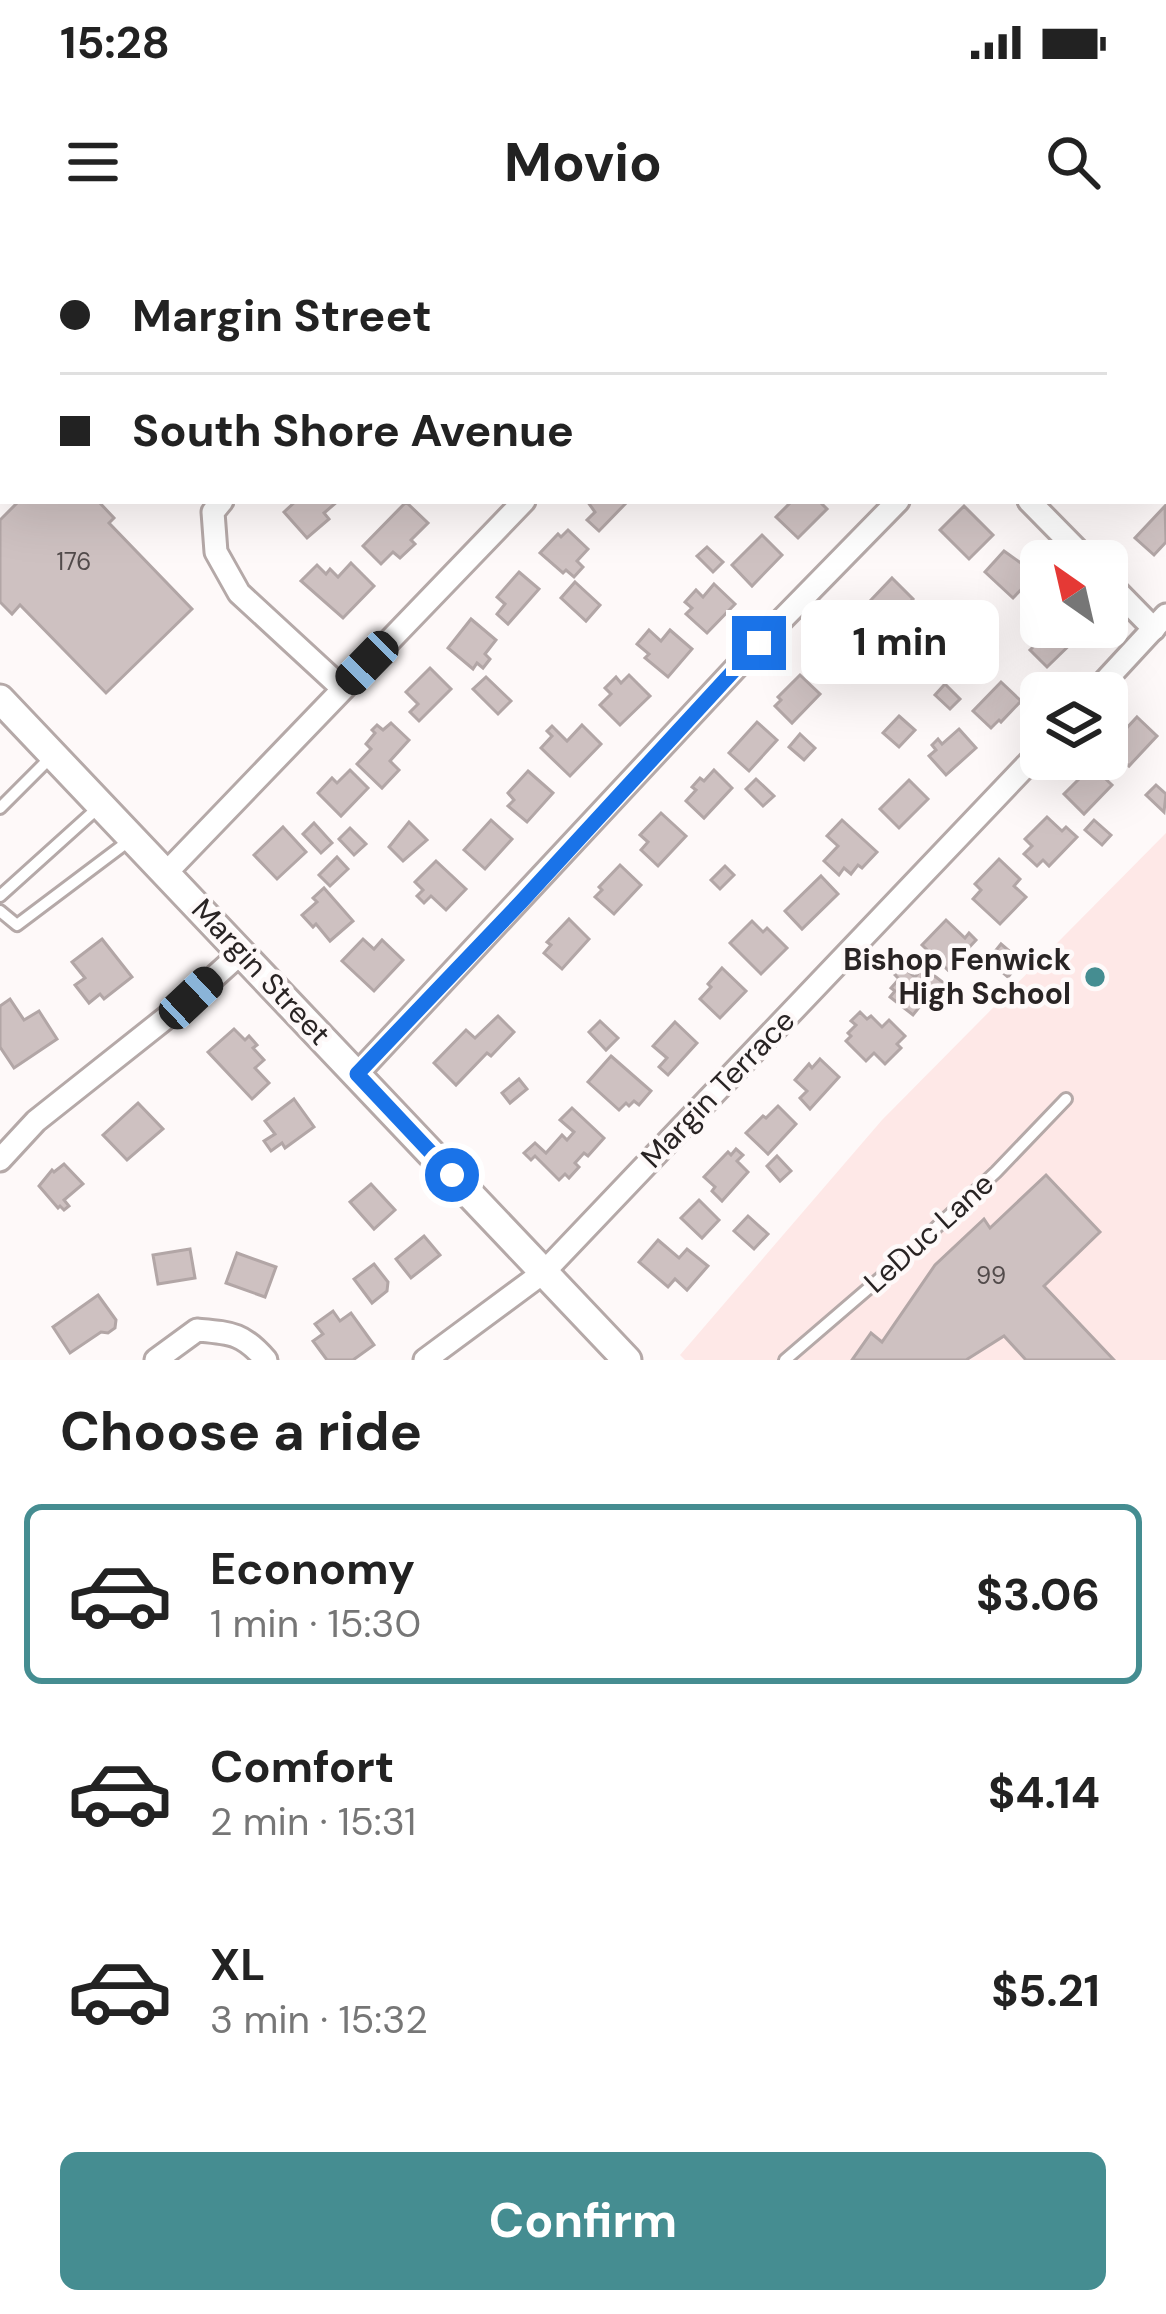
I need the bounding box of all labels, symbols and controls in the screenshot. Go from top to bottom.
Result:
text: 15:28 [60,13,170,72]
text: Movio [504,127,662,198]
icon: menu [60,129,126,195]
icon: search [1040,129,1106,195]
text: Margin Street [132,286,432,345]
text: South Shore Avenue [132,401,574,460]
north arrow [1020,540,1128,648]
map controls [1020,540,1128,780]
house number: 176 [57,546,91,577]
callout: 1 min [801,601,999,685]
route end [732,616,786,670]
text: 1 min [853,616,947,667]
car [329,625,405,701]
button: layers [1020,672,1128,780]
street label: Margin Street [184,890,339,1053]
place label: Bishop Fenwick High School [843,940,1071,1013]
car [152,960,230,1036]
marker: Bishop Fenwick High School [1082,964,1108,990]
street label: Margin Terrace [632,1001,803,1176]
route start [425,1148,479,1202]
street label: LeDuc Lane [856,1164,1002,1301]
house number: 99 [976,1260,1006,1291]
text: Choose a ride [60,1396,422,1467]
text: Economy [210,1539,415,1598]
icon: car [66,1540,174,1648]
text: $3.06 [976,1565,1100,1624]
text: 1 min · 15:30 [210,1598,421,1649]
text: Comfort [210,1737,394,1796]
icon: car [66,1738,174,1846]
text: $4.14 [988,1763,1100,1822]
text: 2 min · 15:31 [210,1796,416,1847]
text: XL [210,1935,265,1994]
icon: car [66,1936,174,2044]
text: $5.21 [991,1961,1100,2020]
text: 3 min · 15:32 [210,1994,428,2045]
button: Confirm [60,2152,1106,2290]

